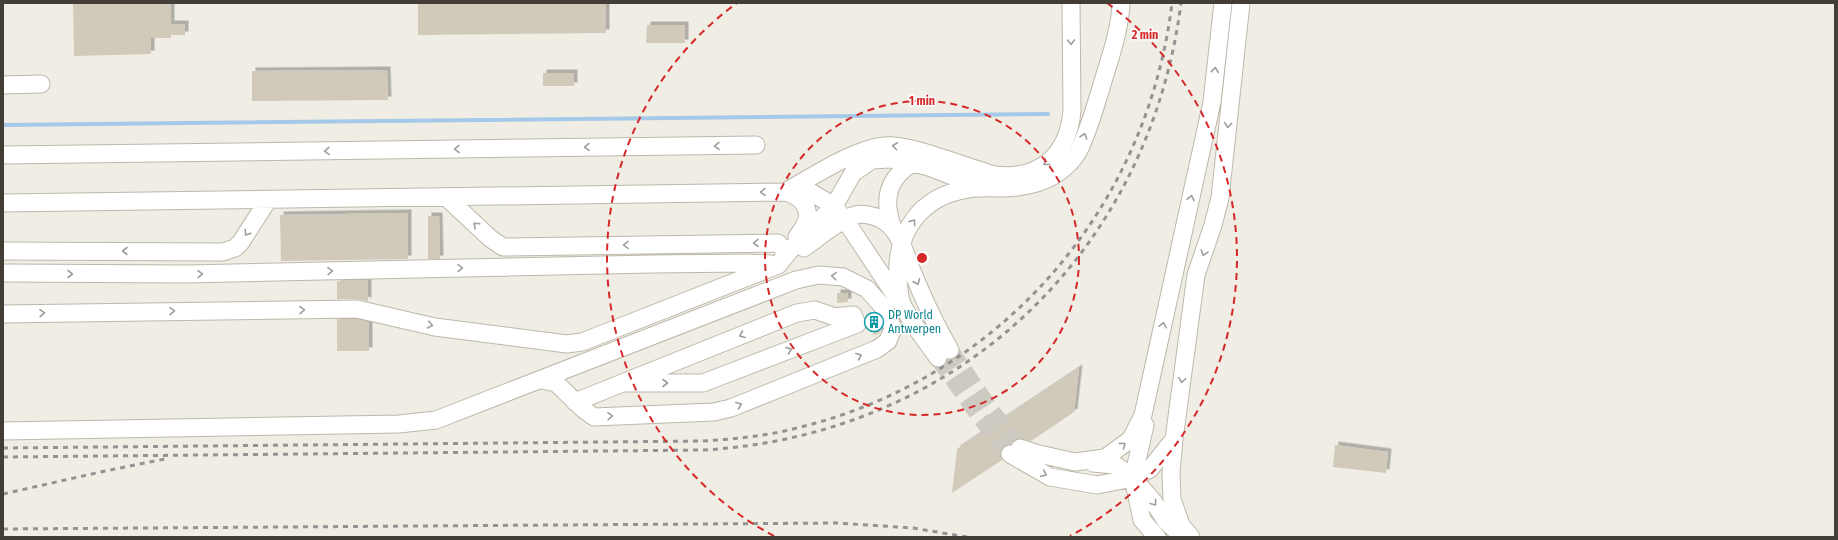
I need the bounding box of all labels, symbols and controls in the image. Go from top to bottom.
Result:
text: 2 min [1131,28,1158,42]
one-way arrow [1067,39,1075,45]
one-way arrow [1210,67,1219,73]
text: 1 min [909,94,935,108]
one-way arrow [1223,122,1232,128]
one-way arrow [1080,133,1088,140]
one-way arrow [714,142,720,150]
one-way arrow [892,142,899,151]
one-way arrow [584,143,590,152]
one-way arrow [454,145,460,153]
one-way arrow [324,147,330,155]
one-way arrow [1043,159,1050,166]
one-way arrow [760,188,766,197]
one-way arrow [1187,195,1195,201]
one-way arrow [908,219,915,226]
one-way arrow [473,222,481,230]
one-way arrow [244,229,251,236]
one-way arrow [753,239,759,247]
one-way arrow [623,241,629,249]
one-way arrow [122,247,128,255]
one-way arrow [1200,249,1209,256]
centre of rings [915,251,929,265]
one-way arrow [457,264,463,273]
one-way arrow [327,267,333,275]
one-way arrow [67,270,73,278]
one-way arrow [197,270,203,278]
one-way arrow [831,272,837,281]
one-way arrow [912,278,920,286]
one-way arrow [299,306,305,314]
one-way arrow [169,307,175,316]
place label: DP World Antwerpen [888,308,941,336]
one-way arrow [39,309,45,317]
building icon: DP World Antwerpen [863,311,885,333]
one-way arrow [427,321,433,329]
one-way arrow [1159,321,1167,328]
one-way arrow [738,331,745,339]
one-way arrow [785,347,792,355]
one-way arrow [856,353,863,361]
one-way arrow [1178,377,1187,383]
one-way arrow [662,379,668,387]
one-way arrow [735,402,742,410]
one-way arrow [607,412,613,420]
one-way arrow [1118,443,1125,450]
one-way arrow [1040,469,1047,477]
one-way arrow [1149,499,1156,506]

